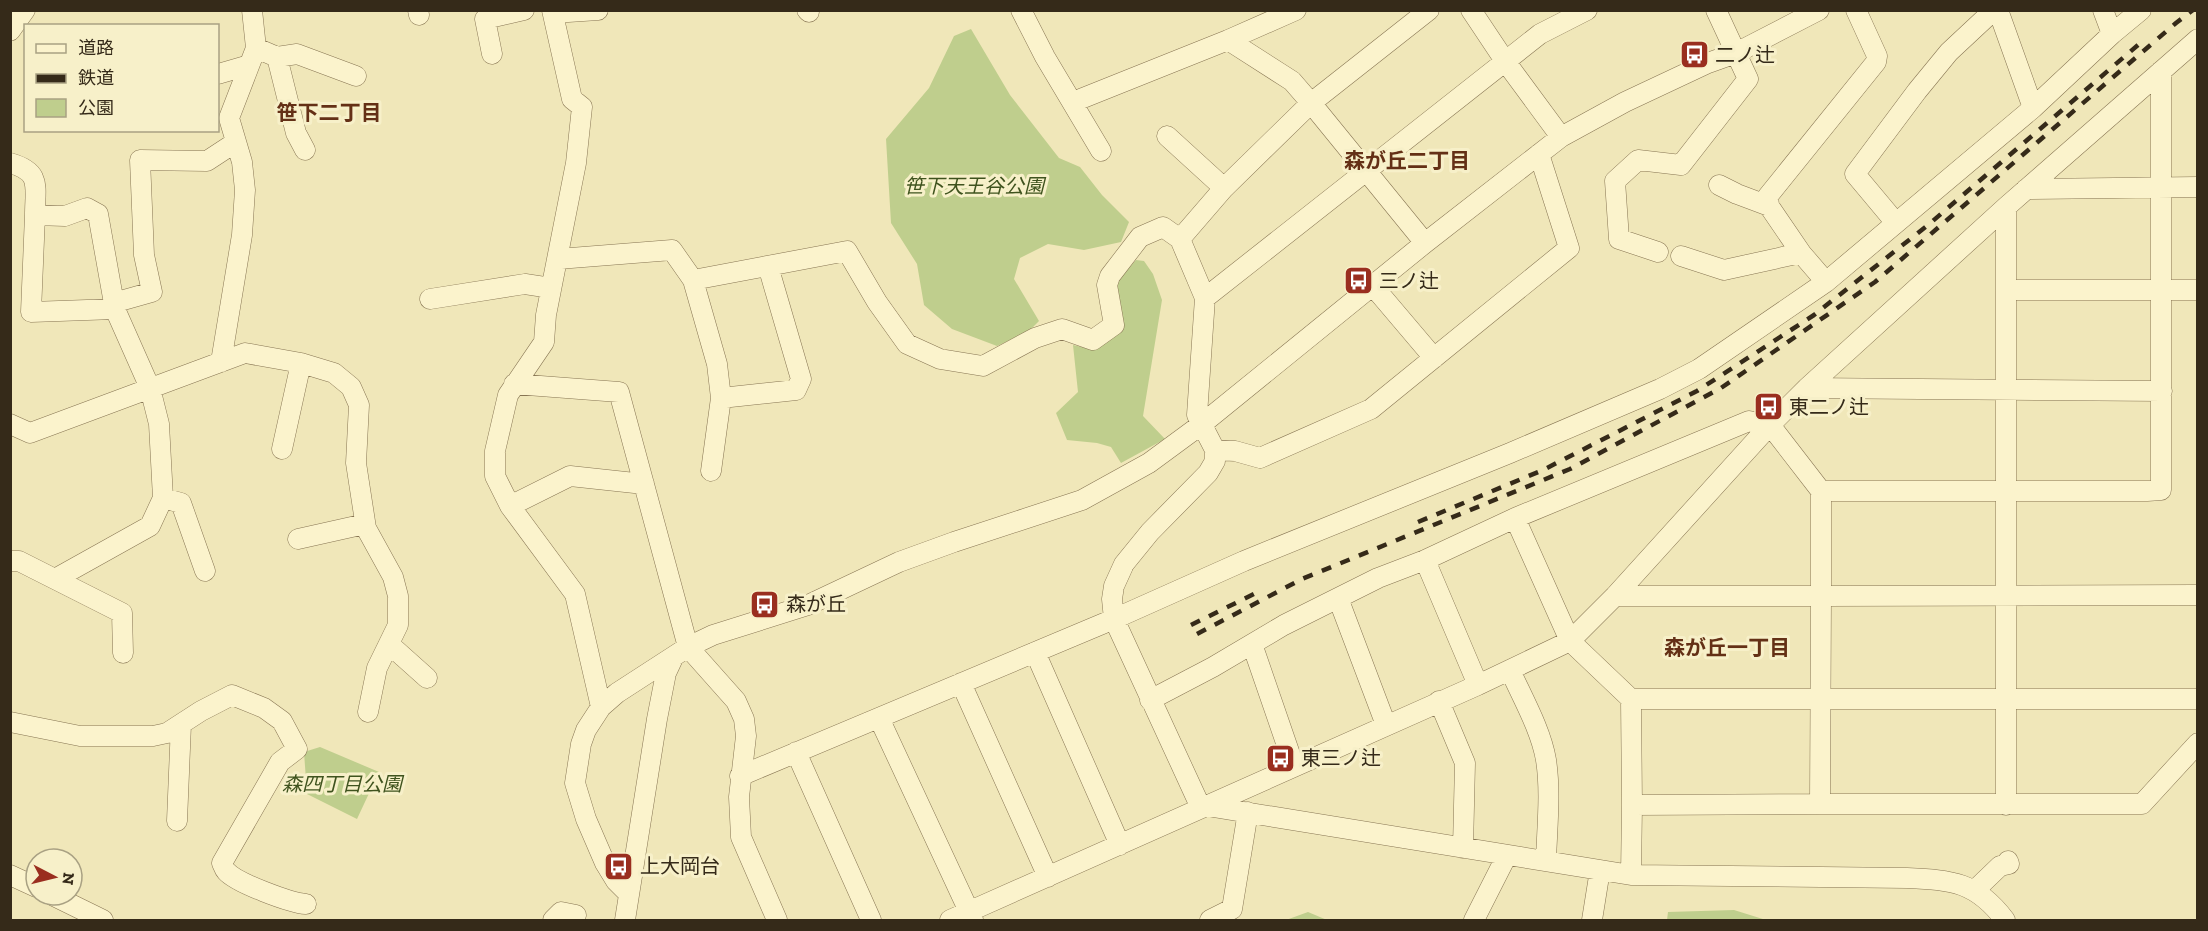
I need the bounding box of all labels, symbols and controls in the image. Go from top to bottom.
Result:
legend [24,24,219,132]
text: 道路 [78,37,114,59]
bus stop icon: 二ノ辻 [1678,39,1710,71]
place label: 二ノ辻 [1715,43,1775,67]
text: 鉄道 [78,67,114,89]
text: 公園 [78,97,114,119]
district label: 笹下二丁目 [277,100,382,125]
district label: 森が丘二丁目 [1344,148,1470,173]
park label: 笹下天王谷公園 [904,174,1047,198]
bus stop icon: 三ノ辻 [1342,265,1374,297]
place label: 三ノ辻 [1379,269,1439,293]
bus stop icon: 東二ノ辻 [1752,391,1784,423]
place label: 東二ノ辻 [1789,395,1869,419]
bus stop icon: 森が丘 [749,588,781,620]
place label: 森が丘 [786,592,846,616]
district label: 森が丘一丁目 [1664,635,1790,660]
bus stop icon: 東三ノ辻 [1264,742,1296,774]
place label: 東三ノ辻 [1301,746,1381,770]
park label: 森四丁目公園 [282,772,405,796]
north arrow [24,847,84,907]
bus stop icon: 上大岡台 [603,850,635,882]
place label: 上大岡台 [640,854,720,878]
text: N [58,872,79,886]

